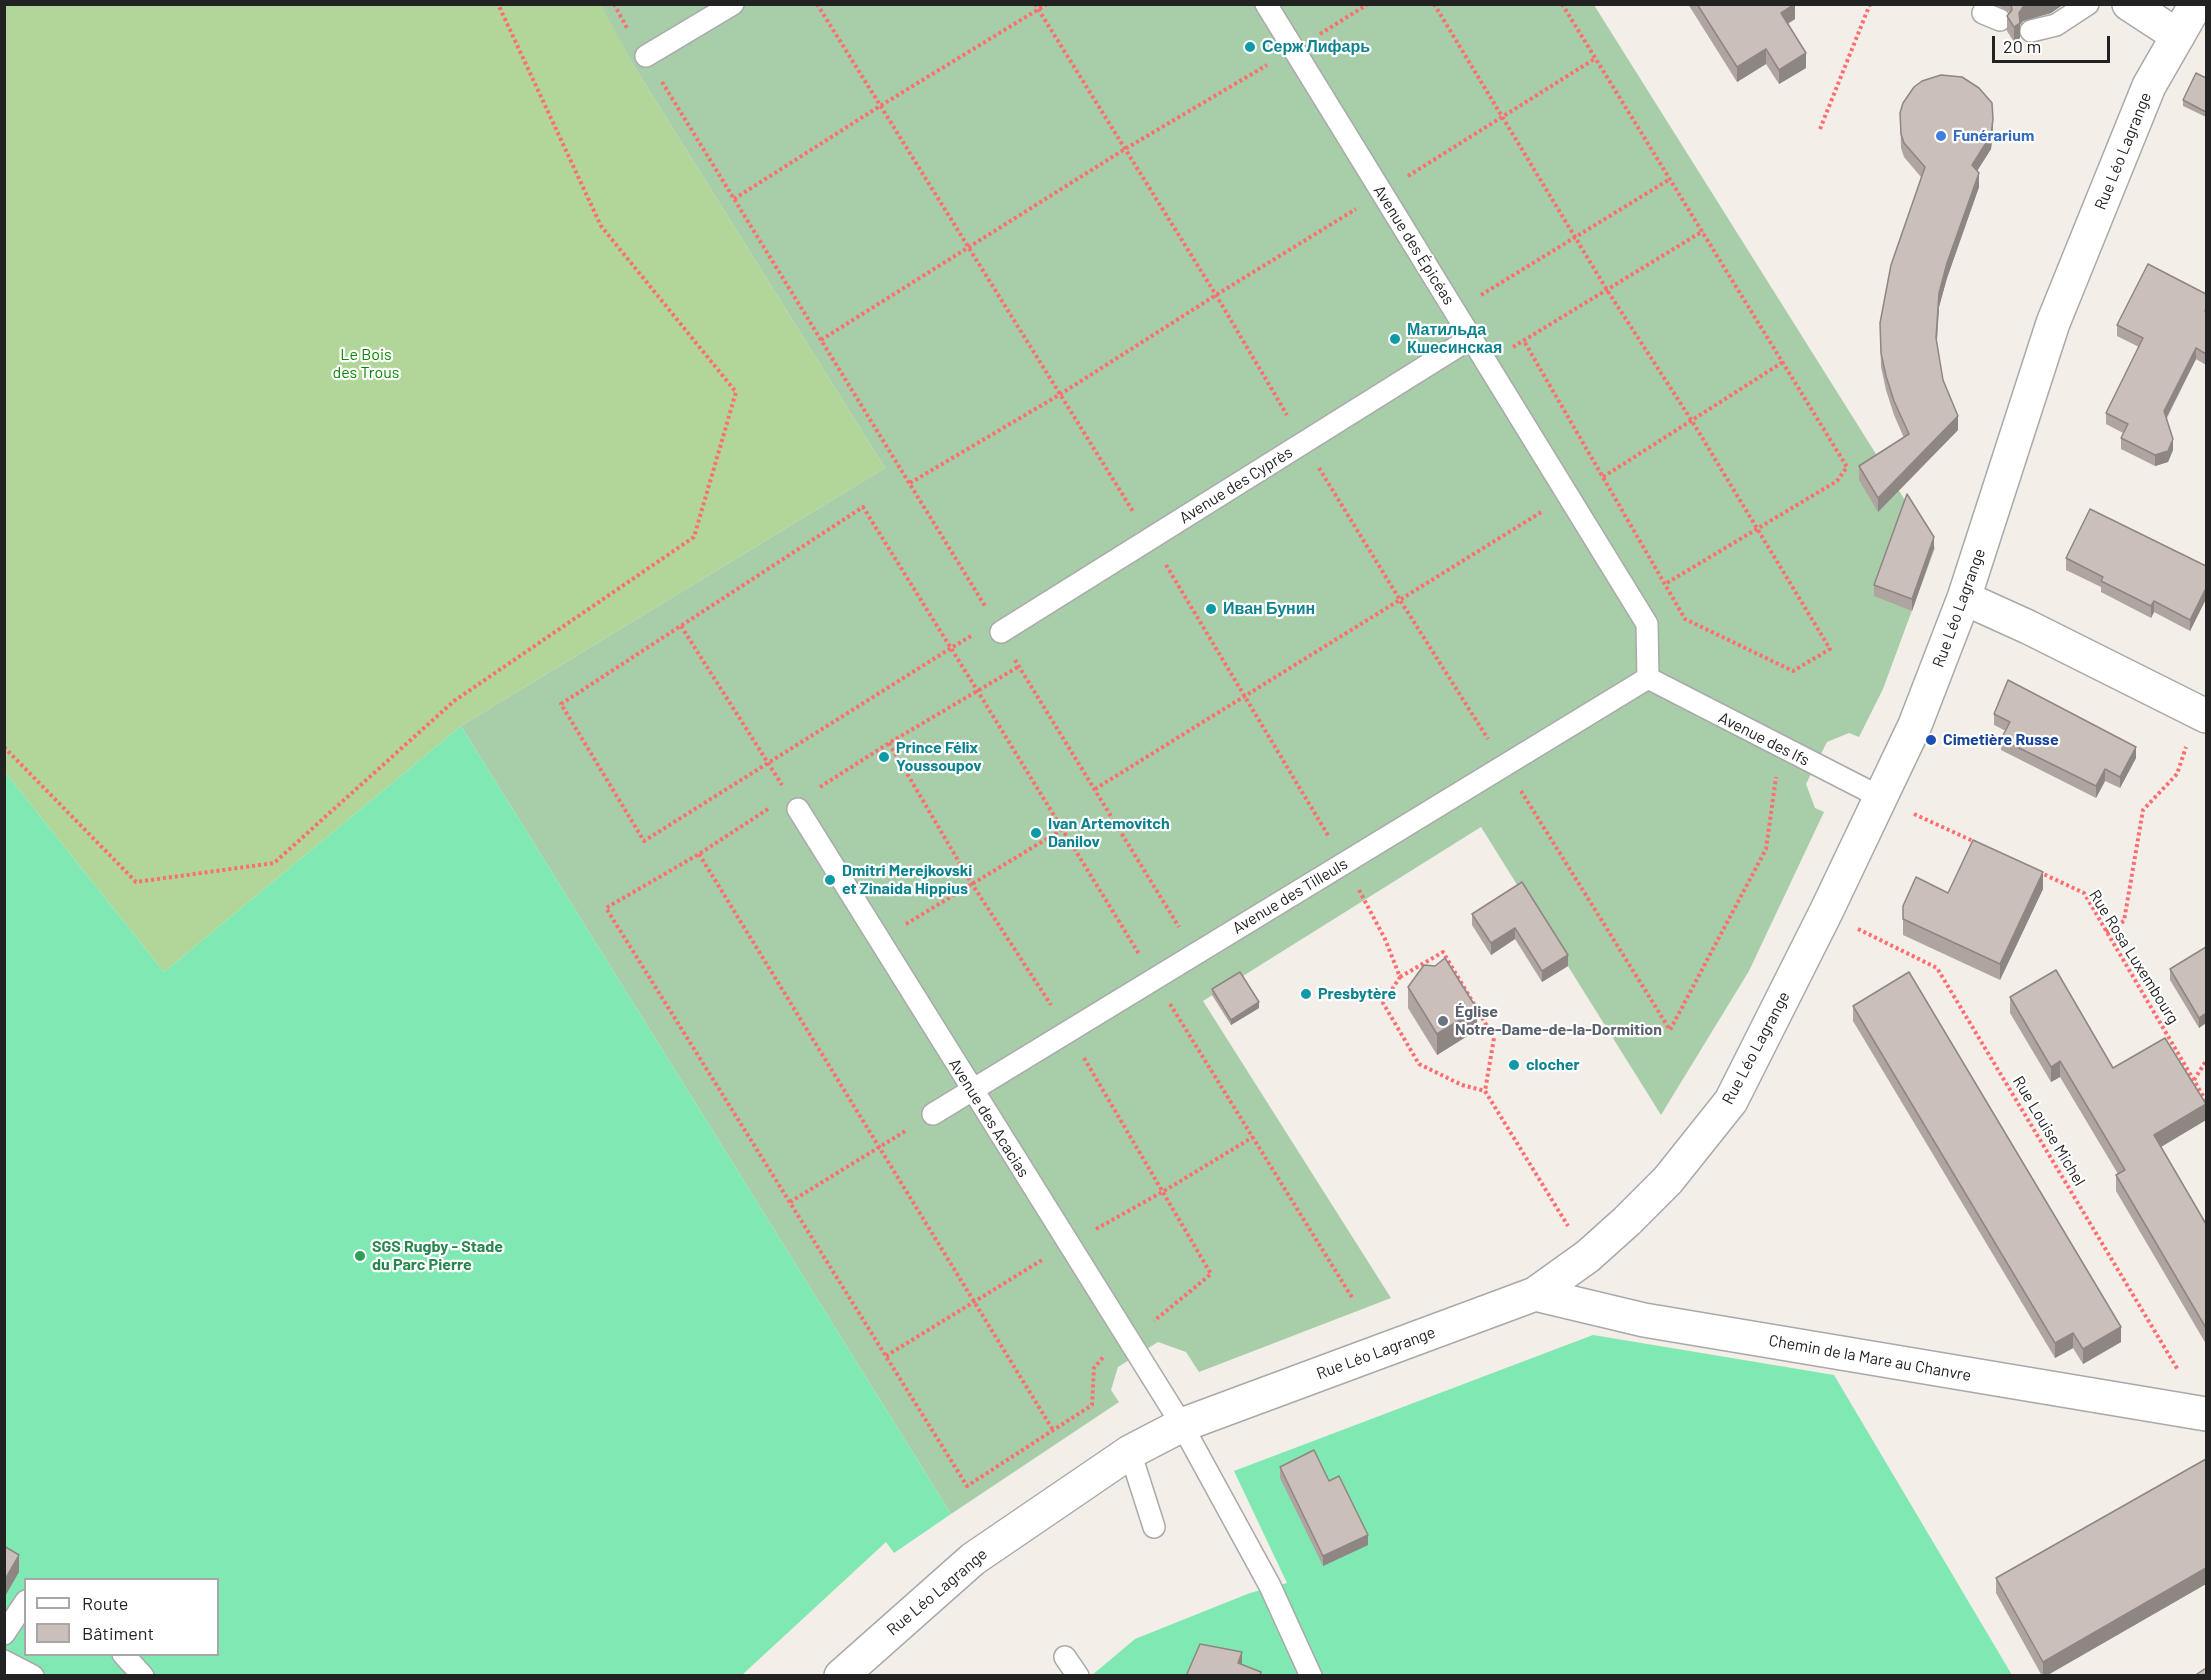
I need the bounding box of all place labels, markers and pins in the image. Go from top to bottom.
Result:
place label: Серж Лифарь [1262,37,1370,57]
marker: Серж Лифарь [1243,40,1257,54]
place label: Funérarium [1953,126,2034,146]
marker: Funérarium [1934,129,1948,143]
place label: Матильда Кшесинская [1407,320,1502,358]
marker: Матильда Кшесинская [1388,332,1402,346]
place label: Иван Бунин [1223,599,1315,619]
marker: Иван Бунин [1204,602,1218,616]
place label: Cimetière Russe [1943,730,2059,750]
marker: Cimetière Russe [1924,733,1938,747]
place label: Prince Félix Youssoupov [896,738,982,776]
marker: Prince Félix Youssoupov [877,750,891,764]
place label: Ivan Artemovitch Danilov [1048,814,1170,852]
marker: Ivan Artemovitch Danilov [1029,826,1043,840]
place label: Dmitri Merejkovski et Zinaida Hippius [842,861,972,899]
marker: Dmitri Merejkovski et Zinaida Hippius [823,873,837,887]
place label: Presbytère [1318,984,1396,1004]
marker: Presbytère [1299,987,1313,1001]
place label: Église Notre-Dame-de-la-Dormition [1455,1002,1662,1040]
marker: Église Notre-Dame-de-la-Dormition [1436,1014,1450,1028]
place label: clocher [1526,1055,1580,1075]
marker: clocher [1507,1058,1521,1072]
place label: SGS Rugby - Stade du Parc Pierre [372,1237,503,1275]
marker: SGS Rugby - Stade du Parc Pierre [353,1249,367,1263]

